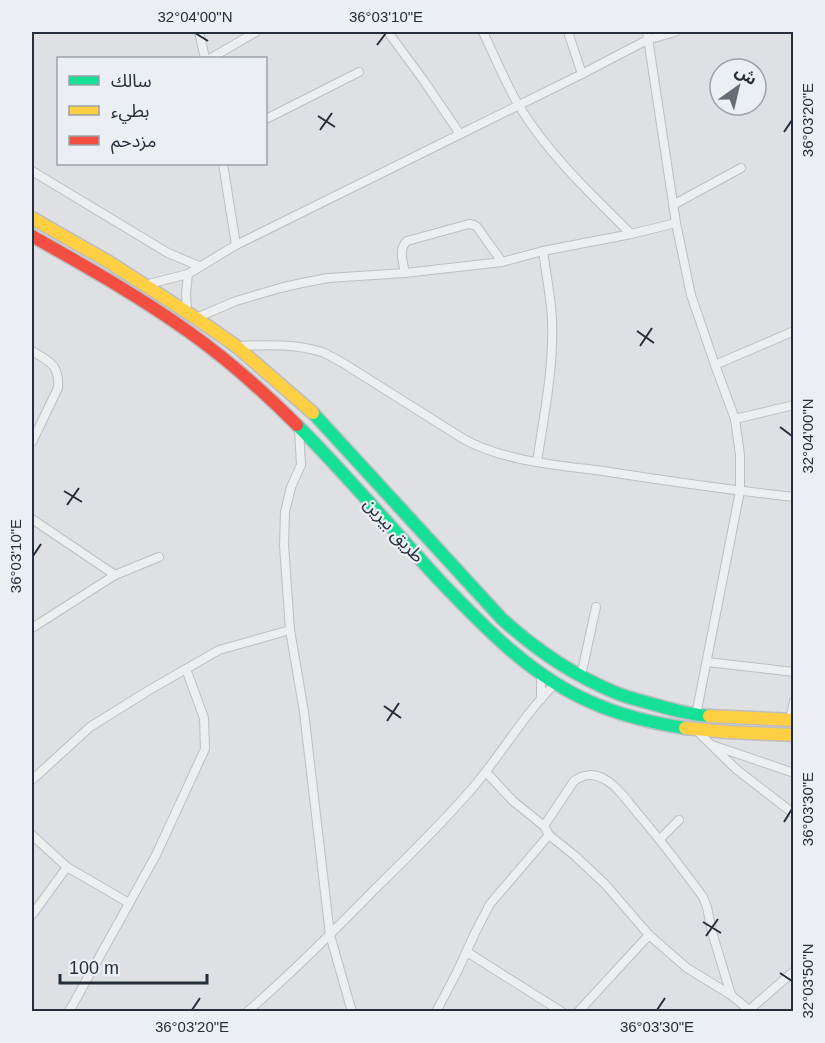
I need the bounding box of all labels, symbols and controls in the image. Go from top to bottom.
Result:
text: 32°04'00"N [157,8,233,25]
text: 36°03'10"E [349,8,423,25]
legend [57,57,267,165]
north arrow [708,57,768,117]
text: ش [732,62,760,89]
text: سالك [111,71,152,91]
text: 36°03'20"E [799,83,816,157]
text: بطيء [111,101,149,124]
text: مزدحم [111,131,156,154]
text: 32°04'00"N [799,398,816,474]
street label: طريق بيرين [359,493,428,567]
text: 36°03'10"E [7,519,24,593]
text: 36°03'30"E [799,772,816,846]
text: 32°03'50"N [799,943,816,1019]
scale bar [60,947,207,985]
text: 100 m [69,958,119,978]
text: 36°03'20"E [155,1018,229,1035]
text: 36°03'30"E [620,1018,694,1035]

